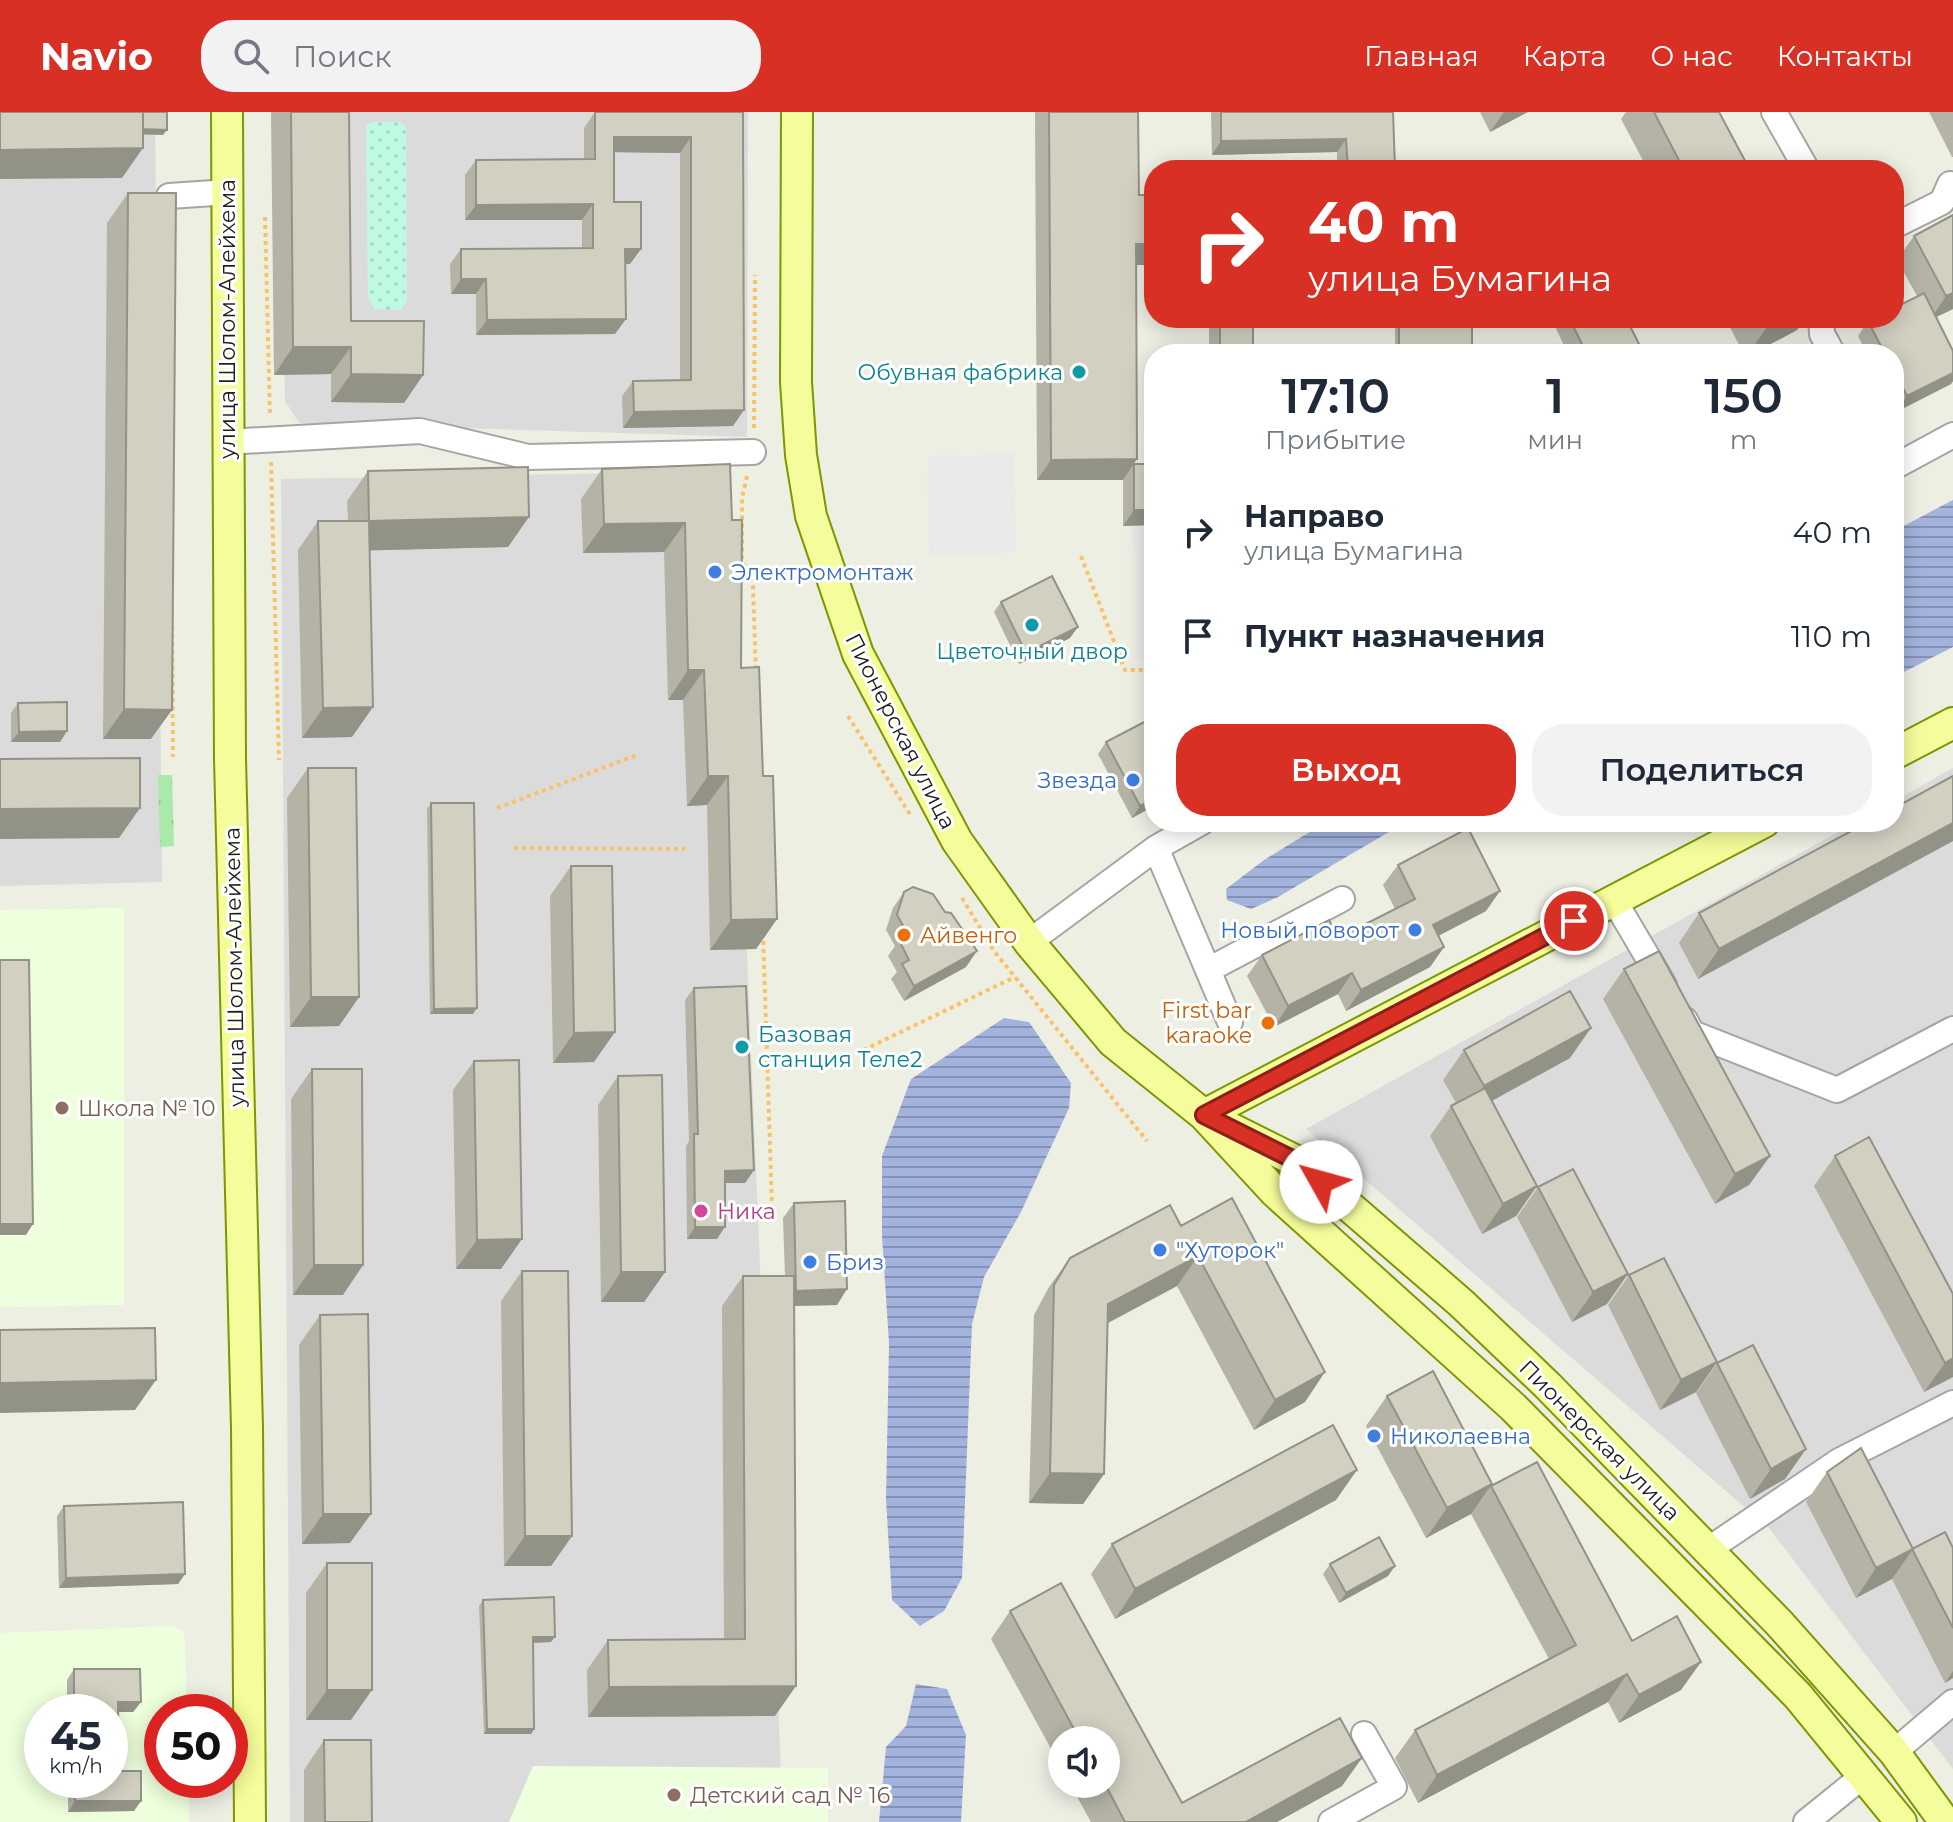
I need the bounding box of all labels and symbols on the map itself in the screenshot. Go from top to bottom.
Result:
street label: улица Шолом-Алейхема [214,179,241,460]
place label: Обувная фабрика [858,359,1063,386]
marker: Обувная фабрика [1070,363,1088,381]
place label: Электромонтаж [731,559,913,586]
marker: Электромонтаж [706,563,724,581]
marker: Цветочный двор [1023,616,1041,634]
street label: Пионерская улица [839,629,962,834]
place label: Цветочный двор [936,638,1128,665]
place label: Звезда [1037,767,1117,794]
marker: Звезда [1124,771,1142,789]
street label: улица Шолом-Алейхема [219,827,250,1108]
pin [1540,887,1608,955]
place label: Новый поворот [1220,917,1400,944]
marker: Новый поворот [1406,921,1424,939]
place label: Айвенго [920,922,1017,949]
marker: Айвенго [895,926,913,944]
place label: First bar karaoke [1161,997,1252,1049]
marker: First bar karaoke [1259,1014,1277,1032]
place label: Базовая станция Теле2 [758,1021,922,1073]
marker: Базовая станция Теле2 [733,1038,751,1056]
place label: Школа № 10 [78,1095,216,1122]
marker: Школа № 10 [53,1099,71,1117]
position arrow [1279,1140,1363,1224]
place label: Ника [717,1198,776,1225]
marker: Ника [692,1202,710,1220]
place label: "Хуторок" [1176,1237,1284,1264]
marker: "Хуторок" [1151,1241,1169,1259]
place label: Бриз [826,1249,884,1276]
marker: Бриз [801,1253,819,1271]
street label: Пионерская улица [1514,1354,1686,1526]
place label: Николаевна [1390,1423,1531,1450]
marker: Николаевна [1365,1427,1383,1445]
speed limit sign: 50 [144,1694,248,1798]
place label: Детский сад № 16 [690,1782,890,1809]
marker: Детский сад № 16 [665,1786,683,1804]

